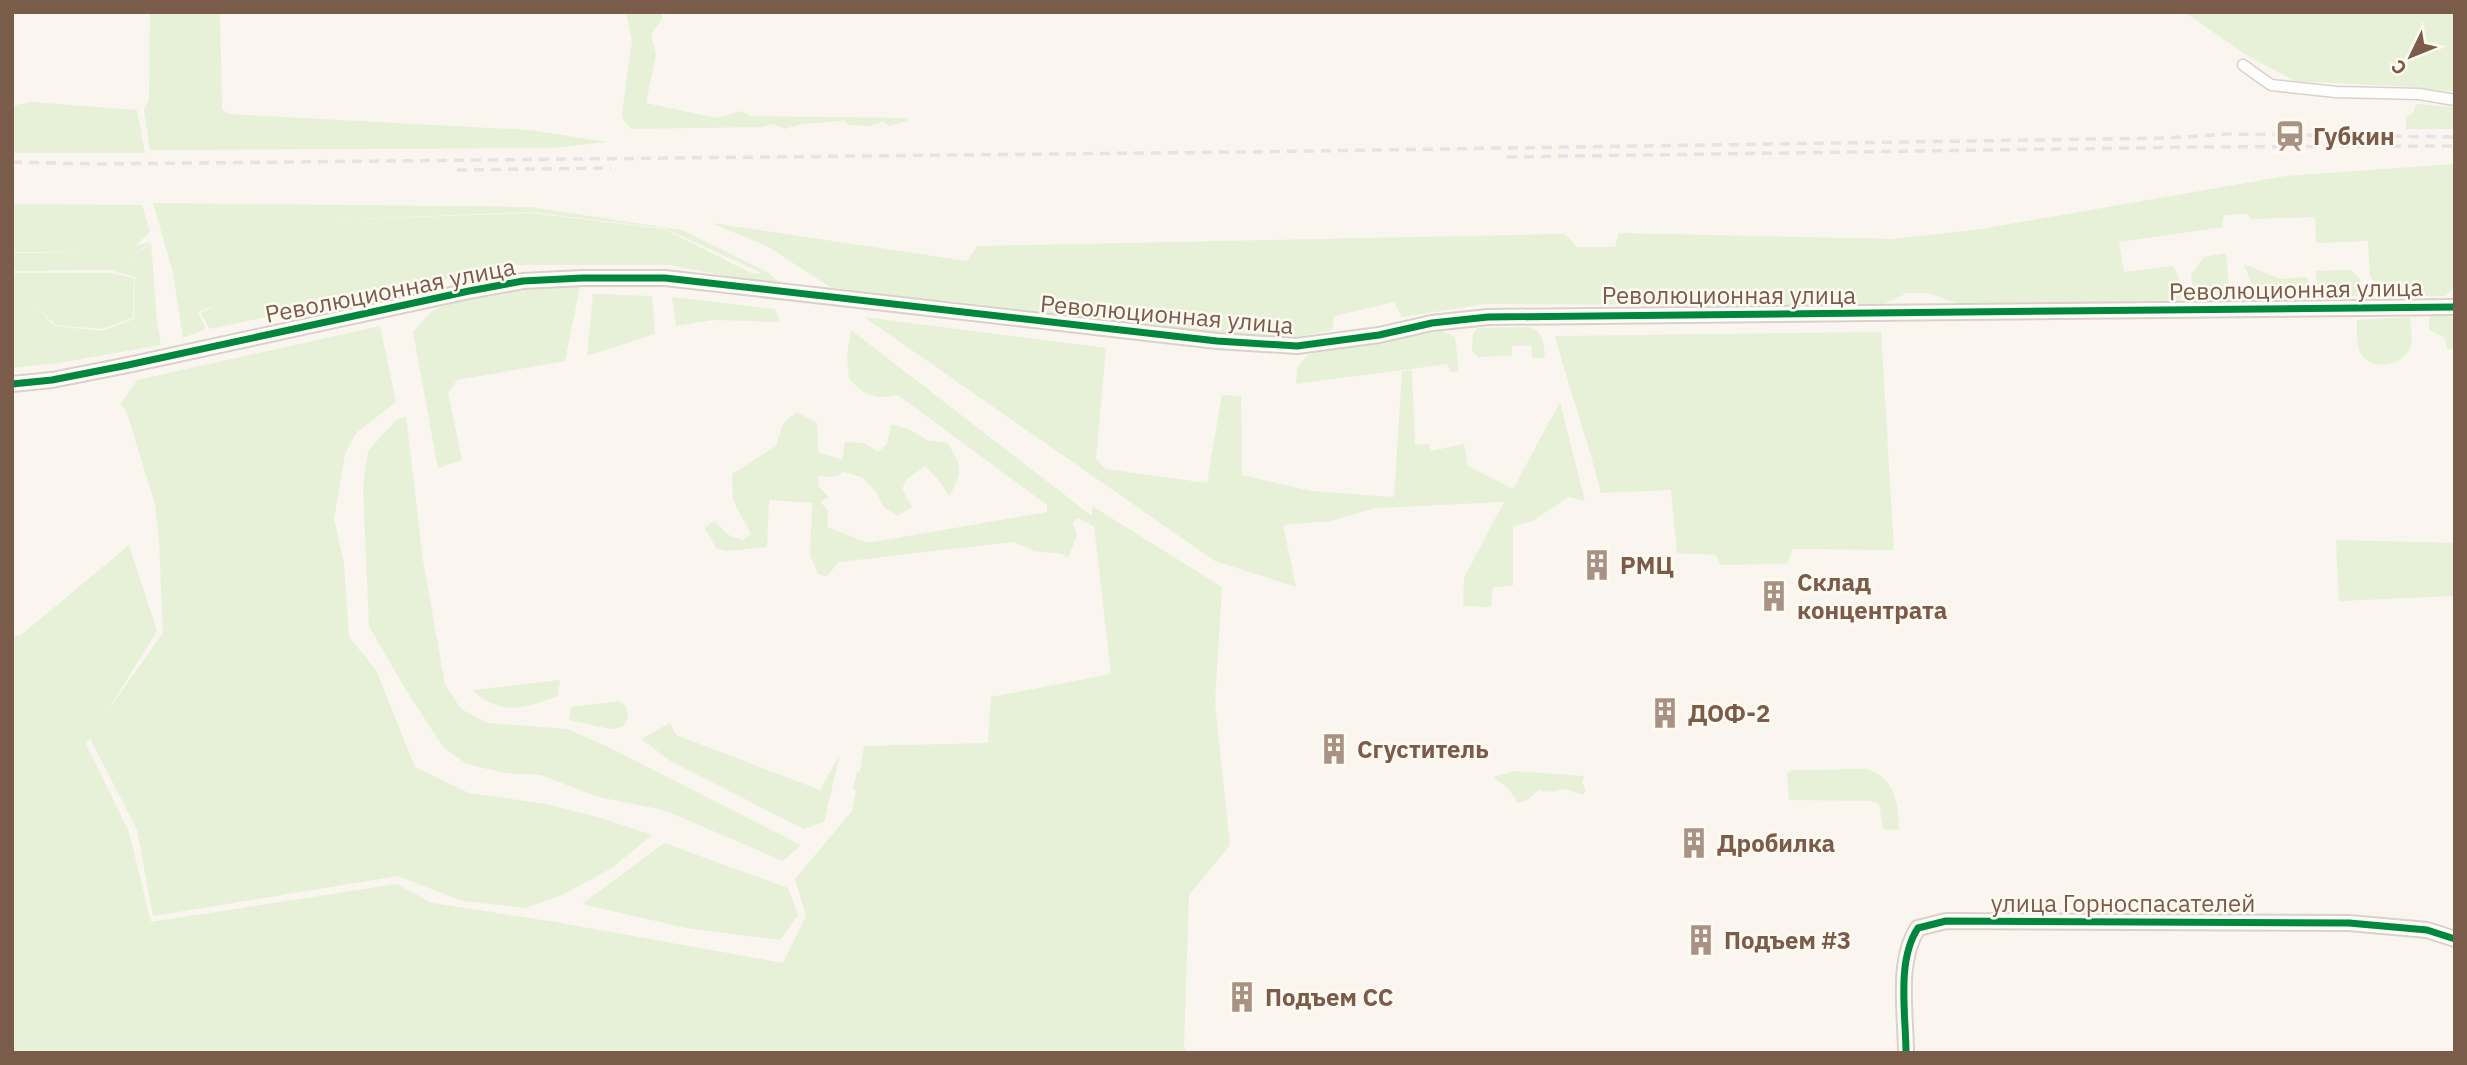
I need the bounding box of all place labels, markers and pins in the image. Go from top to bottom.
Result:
station icon: Губкин [2273,119,2307,153]
place label: Губкин [2313,120,2395,152]
building icon: РМЦ [1580,548,1614,582]
place label: РМЦ [1620,549,1674,581]
place label: Склад концентрата [1797,566,1947,626]
building icon: Склад концентрата [1757,579,1791,613]
building icon: ДОФ-2 [1648,696,1682,730]
place label: ДОФ-2 [1688,697,1770,729]
building icon: Сгуститель [1317,732,1351,766]
place label: Сгуститель [1357,733,1489,765]
building icon: Дробилка [1677,826,1711,860]
place label: Дробилка [1717,827,1835,859]
building icon: Подъем #3 [1684,923,1718,957]
place label: Подъем #3 [1724,924,1851,956]
building icon: Подъем СС [1225,980,1259,1014]
place label: Подъем СС [1265,981,1393,1013]

